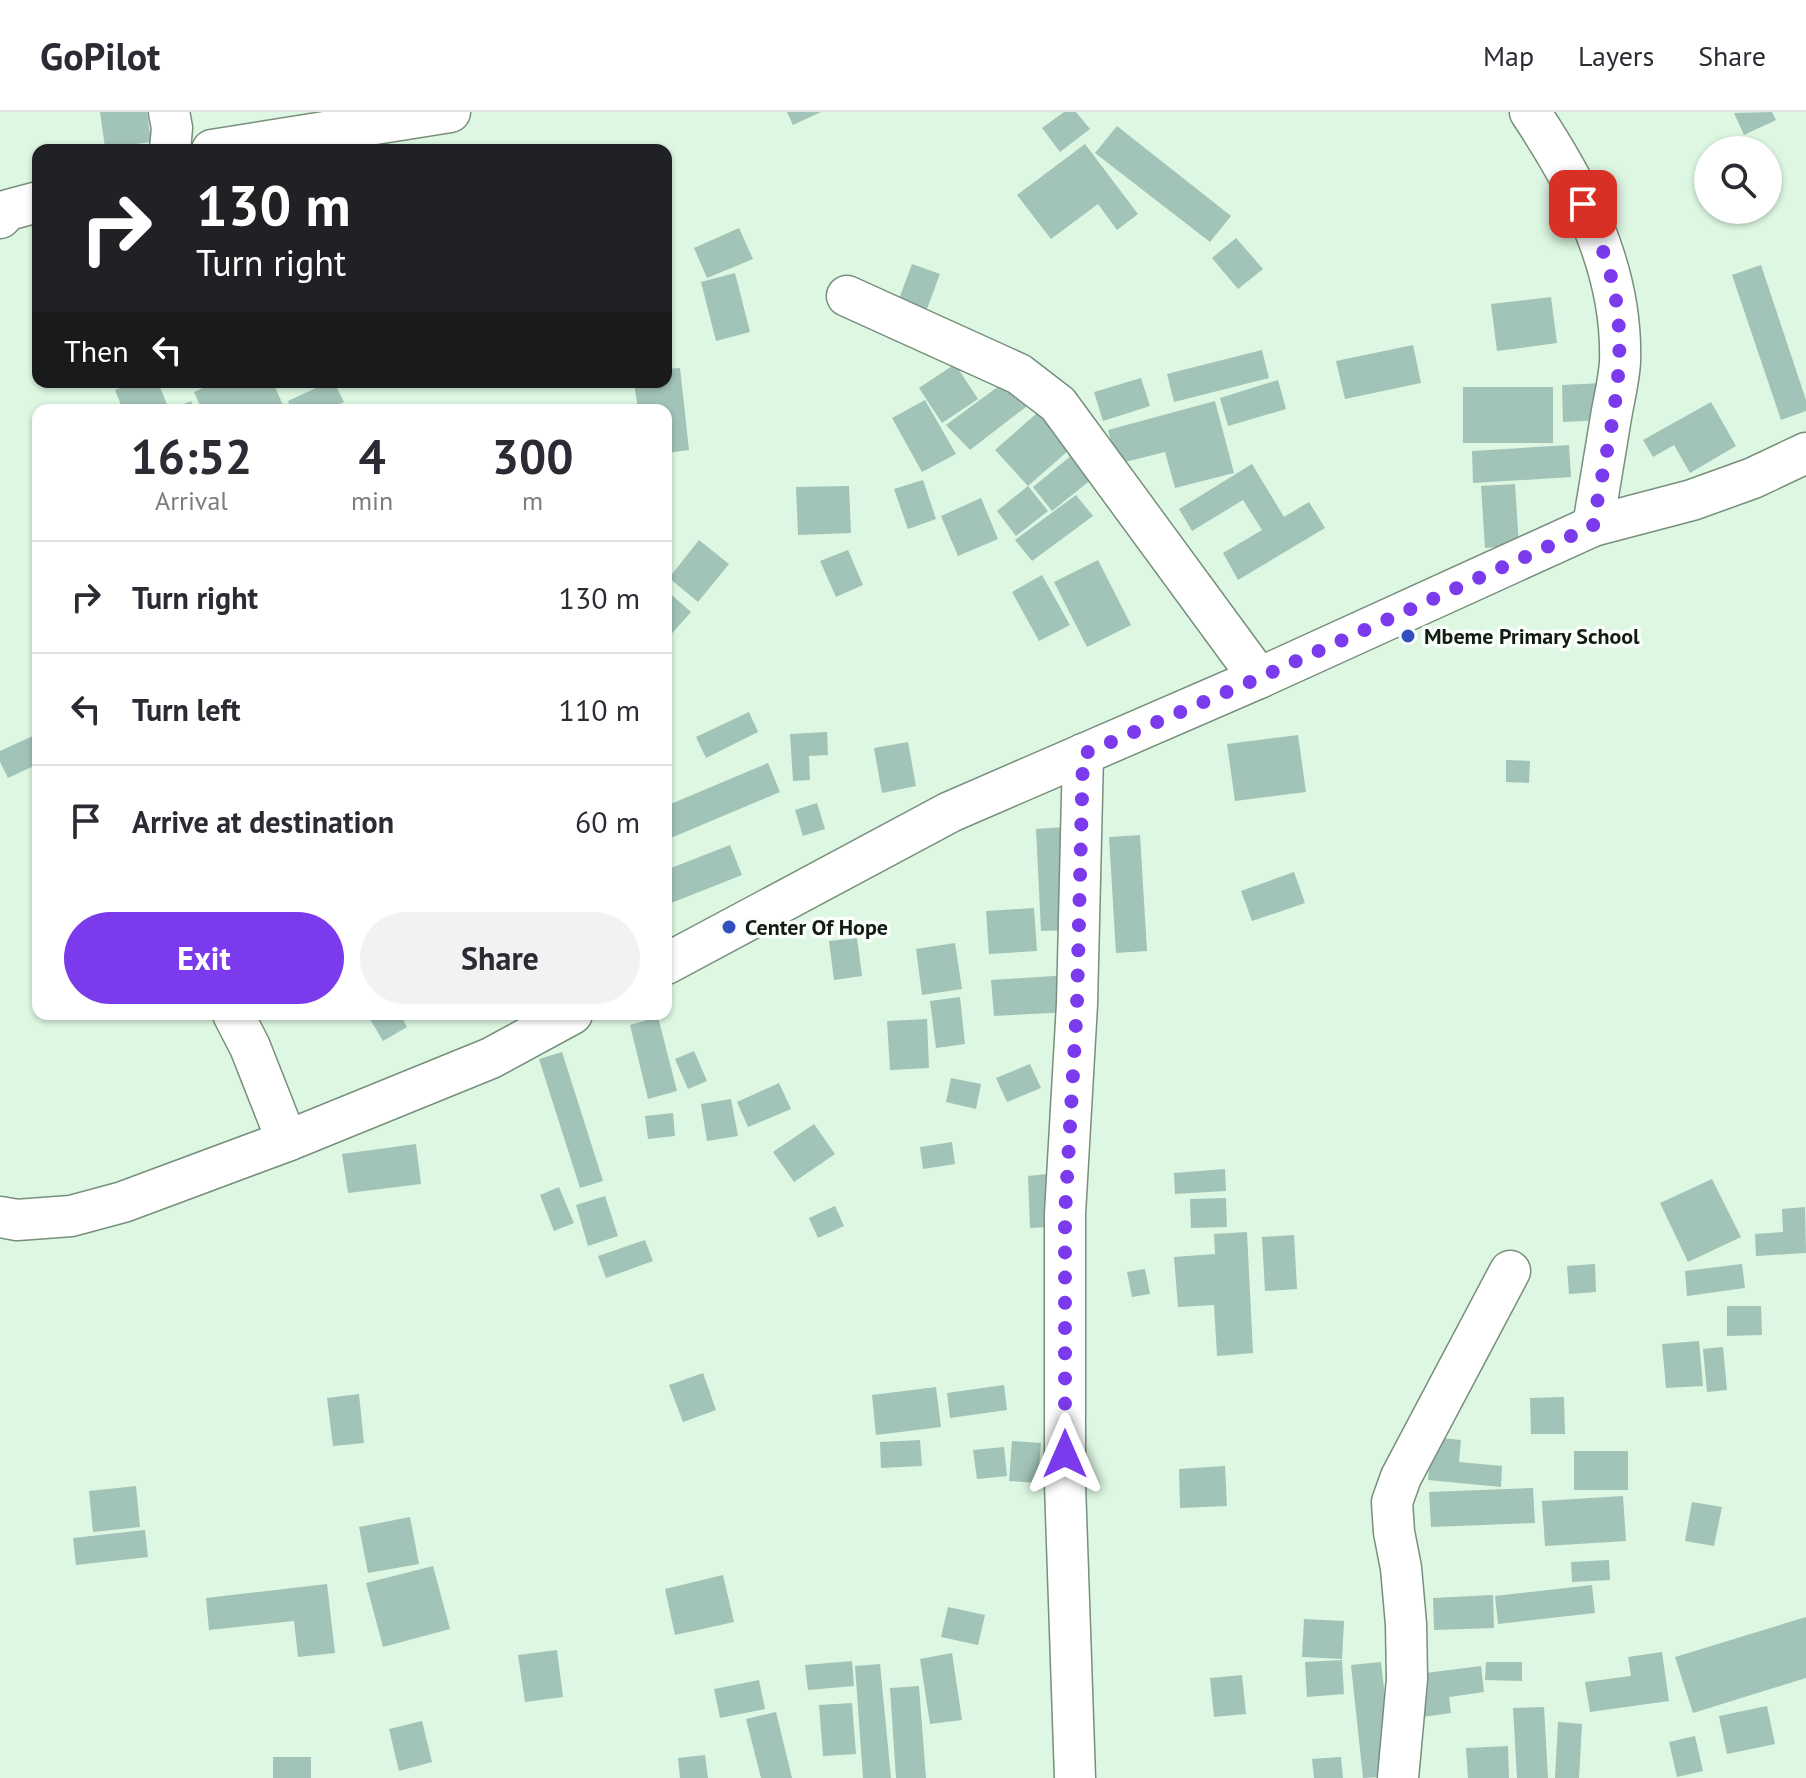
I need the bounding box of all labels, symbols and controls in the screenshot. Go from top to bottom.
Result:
text: GoPilot [40,31,160,80]
text: Map [1483,37,1534,74]
text: Layers [1578,37,1654,74]
text: Share [1698,37,1766,74]
map controls [1694,136,1782,224]
button: search [1694,136,1782,224]
text: 130 m [196,169,351,241]
pin [1549,170,1617,238]
icon: right [64,176,168,280]
icon: arrive [1561,182,1605,226]
text: Turn right [196,239,346,286]
icon: left [145,328,189,372]
text: Then [64,331,129,370]
text: 16:52 [131,425,252,487]
text: 4 [358,425,386,487]
text: 300 [492,425,573,487]
text: Arrival [155,484,228,517]
text: min [351,484,393,517]
text: m [522,484,543,517]
icon: right [64,575,108,619]
text: Turn right [132,578,258,617]
text: 130 m [559,578,640,617]
place label: Mbeme Primary School [1424,622,1640,650]
marker: Mbeme Primary School [1399,627,1417,645]
icon: left [64,687,108,731]
text: Turn left [132,690,240,729]
text: 110 m [559,690,640,729]
icon: arrive [64,799,108,843]
text: Arrive at destination [132,802,394,841]
text: 60 m [575,802,640,841]
button: Exit [64,912,344,1004]
button: Share [360,912,640,1004]
place label: Center Of Hope [745,913,888,941]
marker: Center Of Hope [720,918,738,936]
position arrow [1023,1412,1107,1496]

